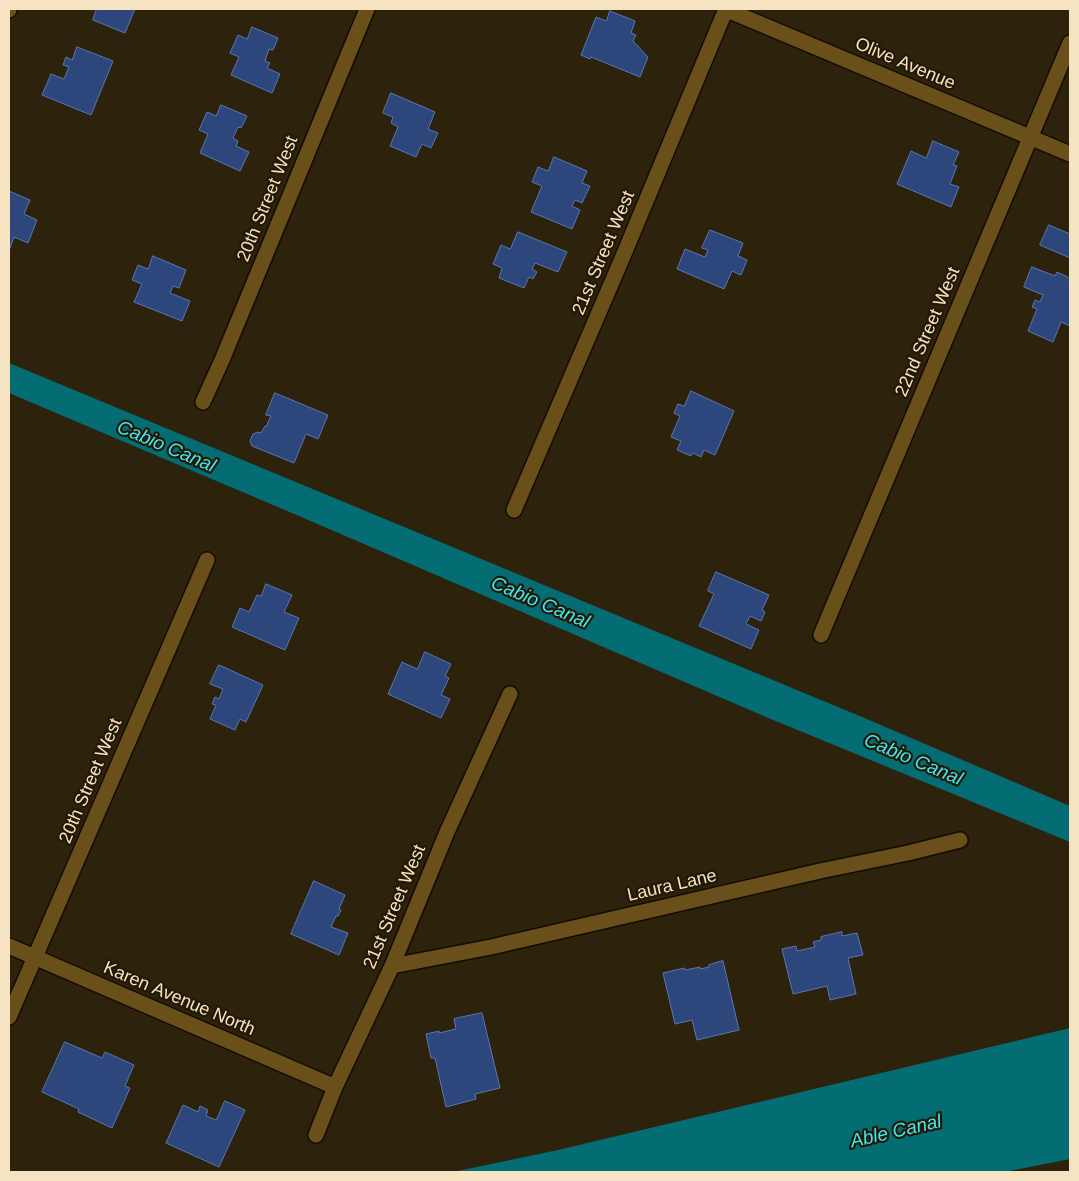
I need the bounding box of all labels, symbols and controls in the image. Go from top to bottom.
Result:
street label: Olive Avenue [852,33,958,95]
street label: 20th Street West [233,133,303,265]
street label: 21st Street West [568,188,640,318]
street label: 22nd Street West [891,264,965,400]
water label: Cabio Canal [113,416,219,478]
water label: Cabio Canal [487,572,593,634]
street label: 20th Street West [55,715,127,847]
water label: Cabio Canal [860,729,966,791]
street label: 21st Street West [359,842,431,972]
street label: Laura Lane [625,865,719,907]
street label: Karen Avenue North [100,957,258,1041]
water label: Able Canal [848,1110,944,1154]

